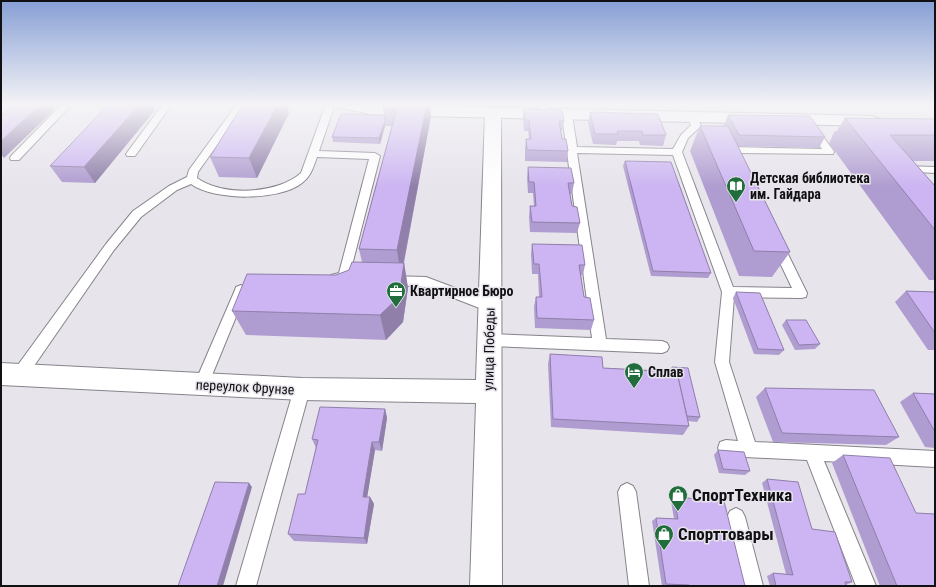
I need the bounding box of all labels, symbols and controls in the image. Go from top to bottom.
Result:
place label: Детская библиотека им. Гайдара [750,170,870,202]
library icon: Детская библиотека им. Гайдара [725,175,747,203]
office icon: Квартирное Бюро [385,280,407,308]
place label: Квартирное Бюро [410,283,513,299]
street label: улица Победы [480,307,498,391]
hotel icon: Сплав [623,361,645,389]
place label: Сплав [648,364,684,380]
street label: переулок Фрунзе [195,376,295,398]
shop icon: СпортТехника [667,484,689,512]
place label: СпортТехника [692,485,792,505]
shop icon: Спорттовары [653,523,675,551]
place label: Спорттовары [678,524,774,544]

